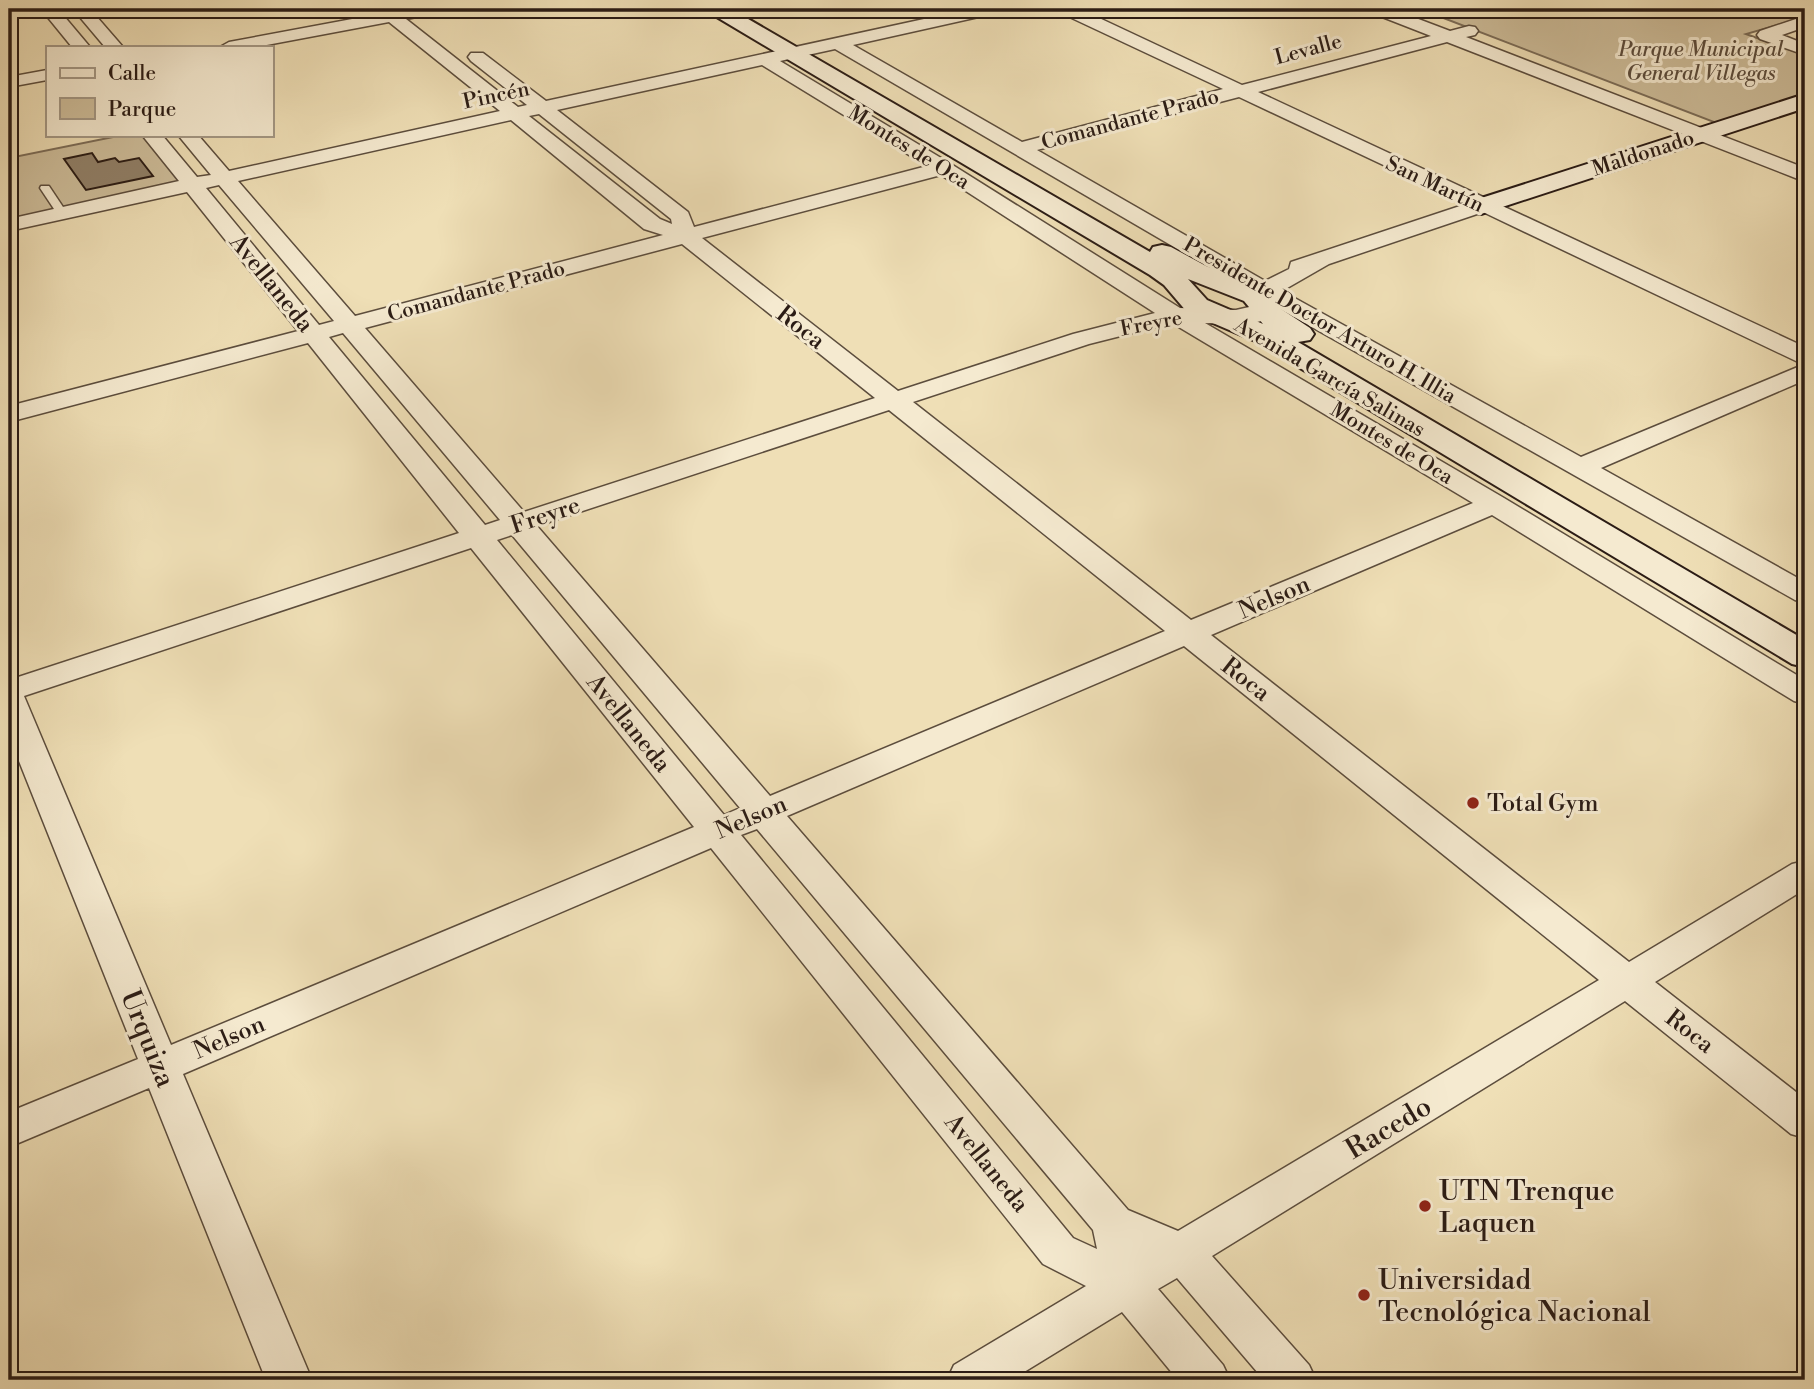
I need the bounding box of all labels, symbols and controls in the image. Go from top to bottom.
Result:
street label: Levalle [1272,29,1345,71]
park label: Parque Municipal General Villegas [1618,37,1784,87]
legend [46,46,273,136]
text: Calle [108,61,156,87]
street label: Pincén [460,76,532,116]
street label: Comandante Prado [1039,84,1222,156]
text: Parque [108,97,176,123]
street label: Montes de Oca [843,100,975,196]
street label: Maldonado [1589,125,1698,183]
street label: San Martín [1381,151,1488,219]
street label: Avellaneda [222,228,320,339]
street label: Presidente Doctor Arturo H. Illia [1178,232,1461,410]
street label: Comandante Prado [385,256,568,328]
street label: Roca [770,299,832,357]
street label: Freyre [1118,305,1184,343]
street label: Avenida García Salinas [1229,312,1430,443]
street label: Montes de Oca [1325,397,1458,491]
street label: Freyre [507,491,584,541]
street label: Nelson [1234,569,1315,626]
street label: Roca [1215,651,1277,709]
street label: Avellaneda [579,668,677,779]
street label: Nelson [711,789,792,846]
place label: Total Gym [1487,789,1598,819]
marker: Total Gym [1465,795,1481,811]
street label: Urquiza [112,985,183,1093]
street label: Roca [1659,1003,1721,1061]
street label: Nelson [189,1009,270,1066]
street label: Racedo [1339,1089,1438,1168]
street label: Avellaneda [937,1108,1035,1219]
place label: UTN Trenque Laquen [1439,1174,1615,1241]
marker: UTN Trenque Laquen [1417,1198,1433,1214]
place label: Universidad Tecnológica Nacional [1378,1263,1651,1330]
marker: Universidad Tecnológica Nacional [1356,1287,1372,1303]

